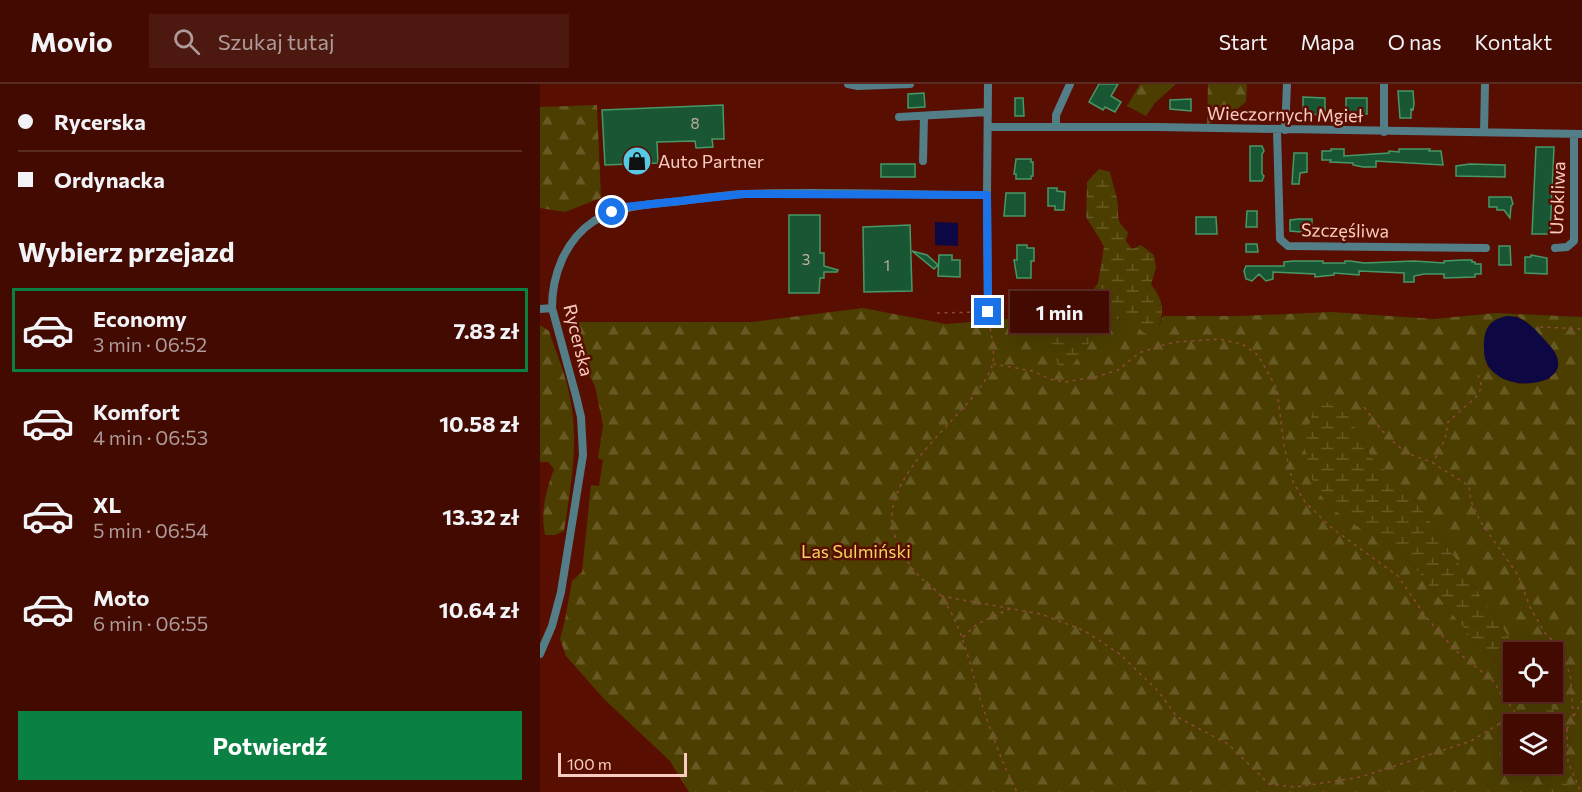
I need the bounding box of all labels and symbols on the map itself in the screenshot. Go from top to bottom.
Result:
street label: Wieczornych Mgieł [1207,102,1364,126]
house number: 8 [690,114,700,132]
shop icon: Auto Partner [621,145,653,177]
place label: Auto Partner [658,150,764,172]
street label: Urokliwa [1545,161,1569,235]
route start [598,198,625,225]
street label: Szczęśliwa [1301,218,1389,242]
house number: 3 [802,250,810,268]
house number: 1 [884,256,890,274]
callout: 1 min [1009,291,1108,333]
route end [974,298,1001,325]
street label: Rycerska [559,302,599,378]
park label: Las Sulmiński [801,540,911,562]
scale bar [558,750,687,778]

